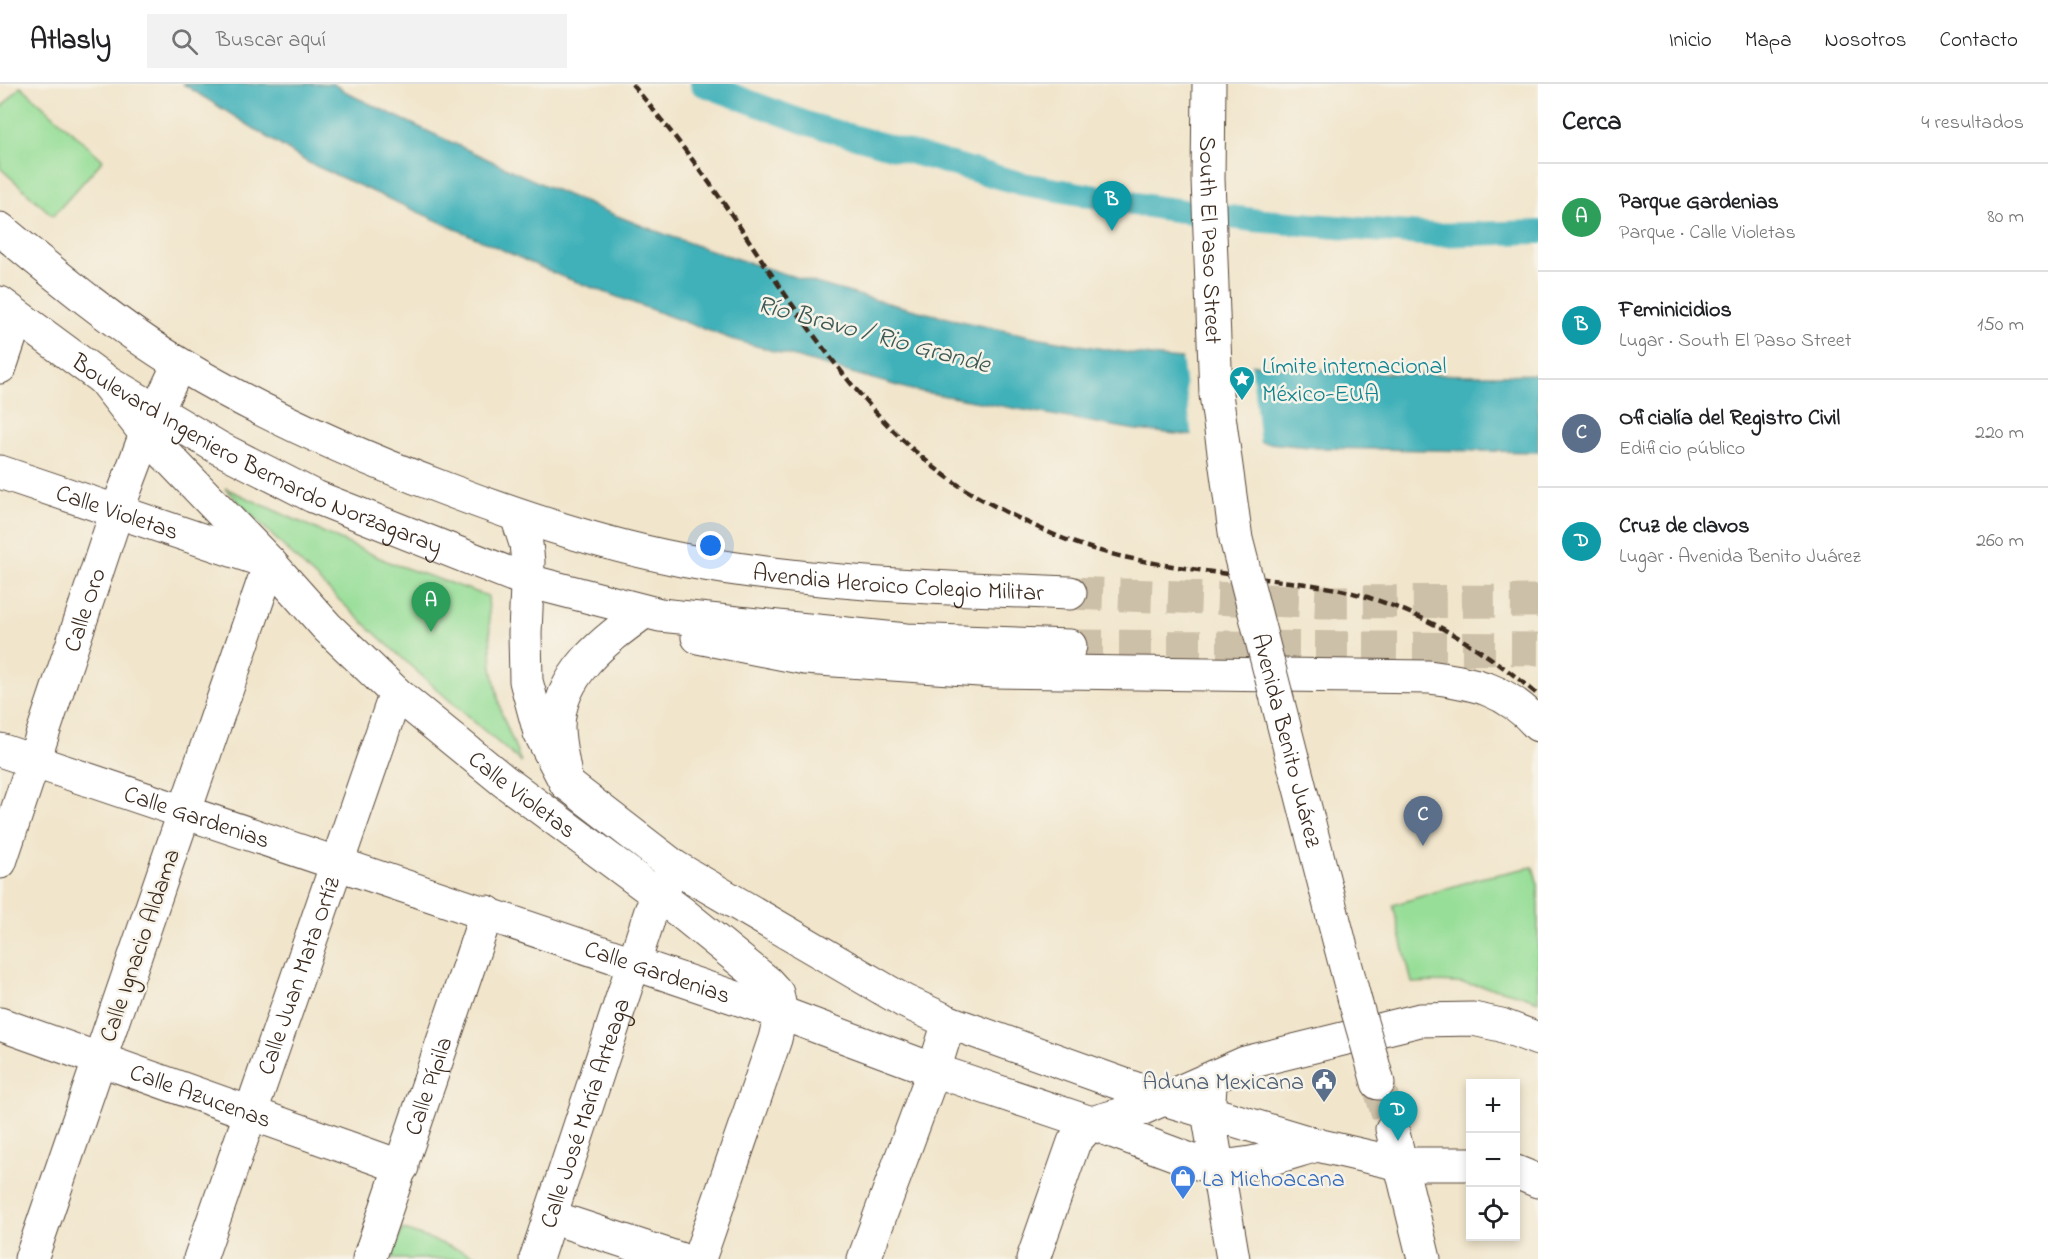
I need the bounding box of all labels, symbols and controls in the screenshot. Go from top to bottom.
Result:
search box [147,14,567,68]
text: Atlasly [30,21,111,62]
icon: search [168,25,201,58]
text: Buscar aquí [216,25,326,57]
text: Inicio [1669,26,1712,56]
text: Mapa [1745,26,1792,56]
text: Nosotros [1825,26,1907,56]
text: Contacto [1940,26,2018,56]
text: Cerca [1562,104,1622,142]
text: 4 resultados [1921,109,2024,138]
street label: South El Paso Street [1188,136,1229,345]
pin: B [1092,182,1132,231]
text: Parque Gardenias [1619,187,1779,219]
text: A [1575,203,1588,232]
text: 80 m [1987,203,2024,232]
text: Parque · Calle Violetas [1619,219,1796,248]
water label: Río Bravo / Rio Grande [752,287,995,386]
text: Feminicidios [1619,295,1732,327]
text: B [1575,311,1588,340]
text: 150 m [1977,311,2024,340]
text: Lugar · South El Paso Street [1619,327,1852,356]
street label: Boulevard Ingeniero Bernardo Norzagaray [62,346,447,566]
place label: Límite internacional México-EUA [1262,350,1446,413]
place icon: Límite internacional México-EUA [1227,364,1257,402]
text: Oficialía del Registro Civil [1619,403,1840,435]
text: C [1576,419,1587,448]
text: 220 m [1975,419,2024,448]
text: Edificio público [1619,435,1745,464]
street label: Calle Violetas [51,477,183,551]
text: Cruz de clavos [1619,511,1749,543]
text: D [1574,527,1589,556]
text: 260 m [1976,527,2024,556]
your location [696,531,725,560]
text: Lugar · Avenida Benito Juárez [1619,543,1861,572]
street label: Avendia Heroico Colegio Militar [750,557,1045,612]
street label: Calle Oro [56,564,117,657]
pin: A [412,582,450,632]
street label: Avenida Benito Juárez [1241,630,1330,852]
street label: Calle Violetas [460,743,582,849]
street label: Calle Gardenias [119,778,274,860]
pin: C [1404,796,1442,846]
street label: Calle Ignacio Aldama [92,844,191,1047]
street label: Calle Juan Mata Ortíz [250,872,351,1080]
street label: Calle Gardenias [579,933,735,1015]
street label: Calle José María Arteaga [532,994,641,1233]
street label: Calle Pípila [397,1033,463,1141]
street label: Calle Azucenas [124,1056,275,1139]
place label: Aduna Mexicana [1142,1066,1304,1101]
public building icon: Aduna Mexicana [1309,1066,1339,1104]
map controls [1466,1079,1520,1241]
button: + [1466,1079,1520,1133]
pin: D [1378,1092,1418,1141]
button: − [1466,1133,1520,1187]
shop icon: La Michoacana [1168,1163,1198,1201]
place label: La Michoacana [1202,1163,1345,1198]
button: locate [1466,1187,1520,1241]

